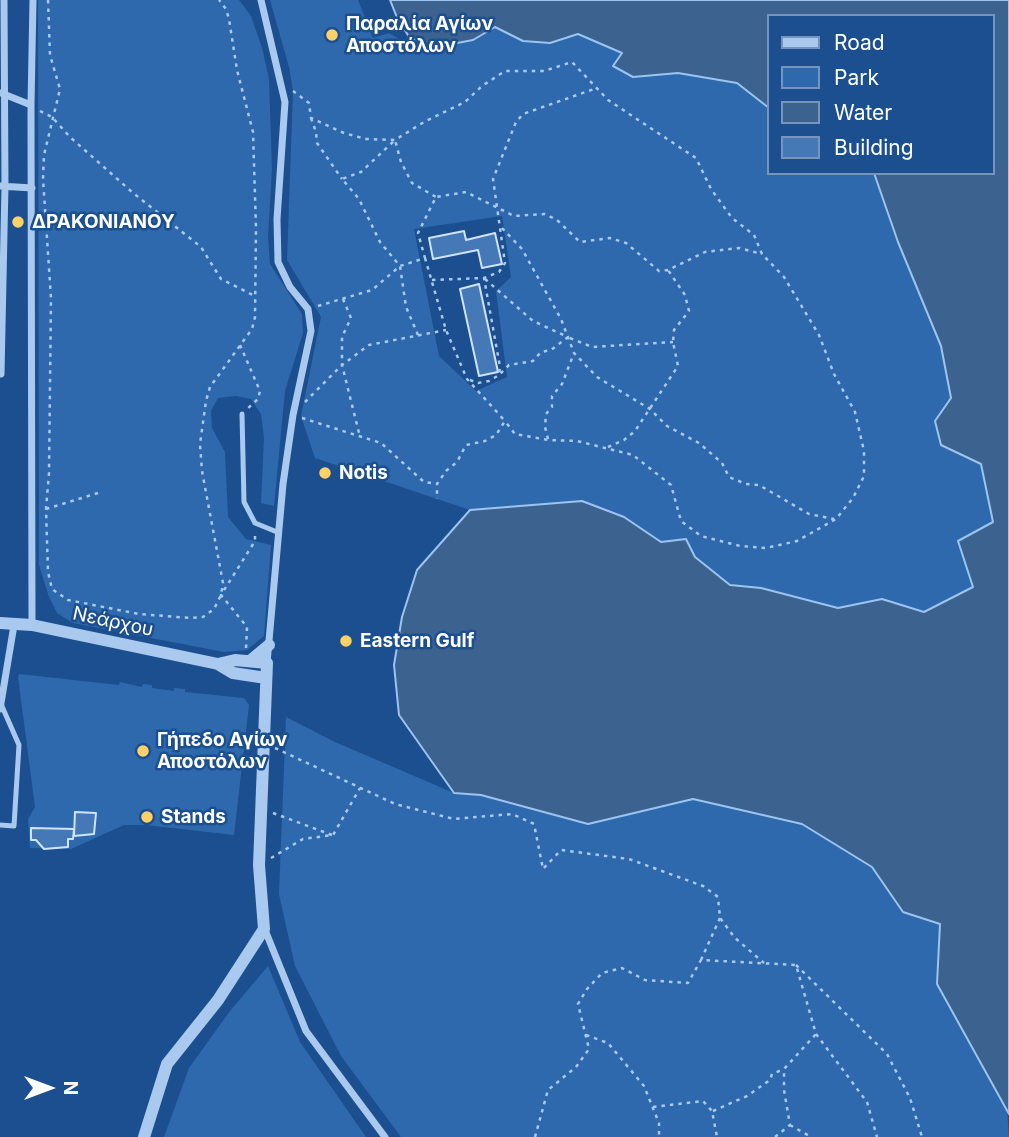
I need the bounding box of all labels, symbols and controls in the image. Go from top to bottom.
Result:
place label: Παραλία Αγίων Αποστόλων [346,13,493,57]
legend [768,14,995,175]
marker: Παραλία Αγίων Αποστόλων [324,27,340,43]
text: Road [834,30,885,55]
text: Park [834,65,879,90]
text: Water [834,100,892,125]
text: Building [834,135,914,160]
place label: ΔΡΑΚΟΝΙΑΝΟΥ [32,211,175,233]
marker: ΔΡΑΚΟΝΙΑΝΟΥ [10,214,26,230]
place label: Notis [339,462,388,484]
marker: Notis [317,465,333,481]
street label: Νεάρχου [71,602,155,642]
place label: Eastern Gulf [360,630,474,652]
marker: Eastern Gulf [338,633,354,649]
place label: Γήπεδο Αγίων Αποστόλων [157,729,287,773]
marker: Γήπεδο Αγίων Αποστόλων [135,743,151,759]
place label: Stands [161,806,226,828]
marker: Stands [139,809,155,825]
north arrow [14,1053,84,1123]
text: N [59,1081,82,1095]

